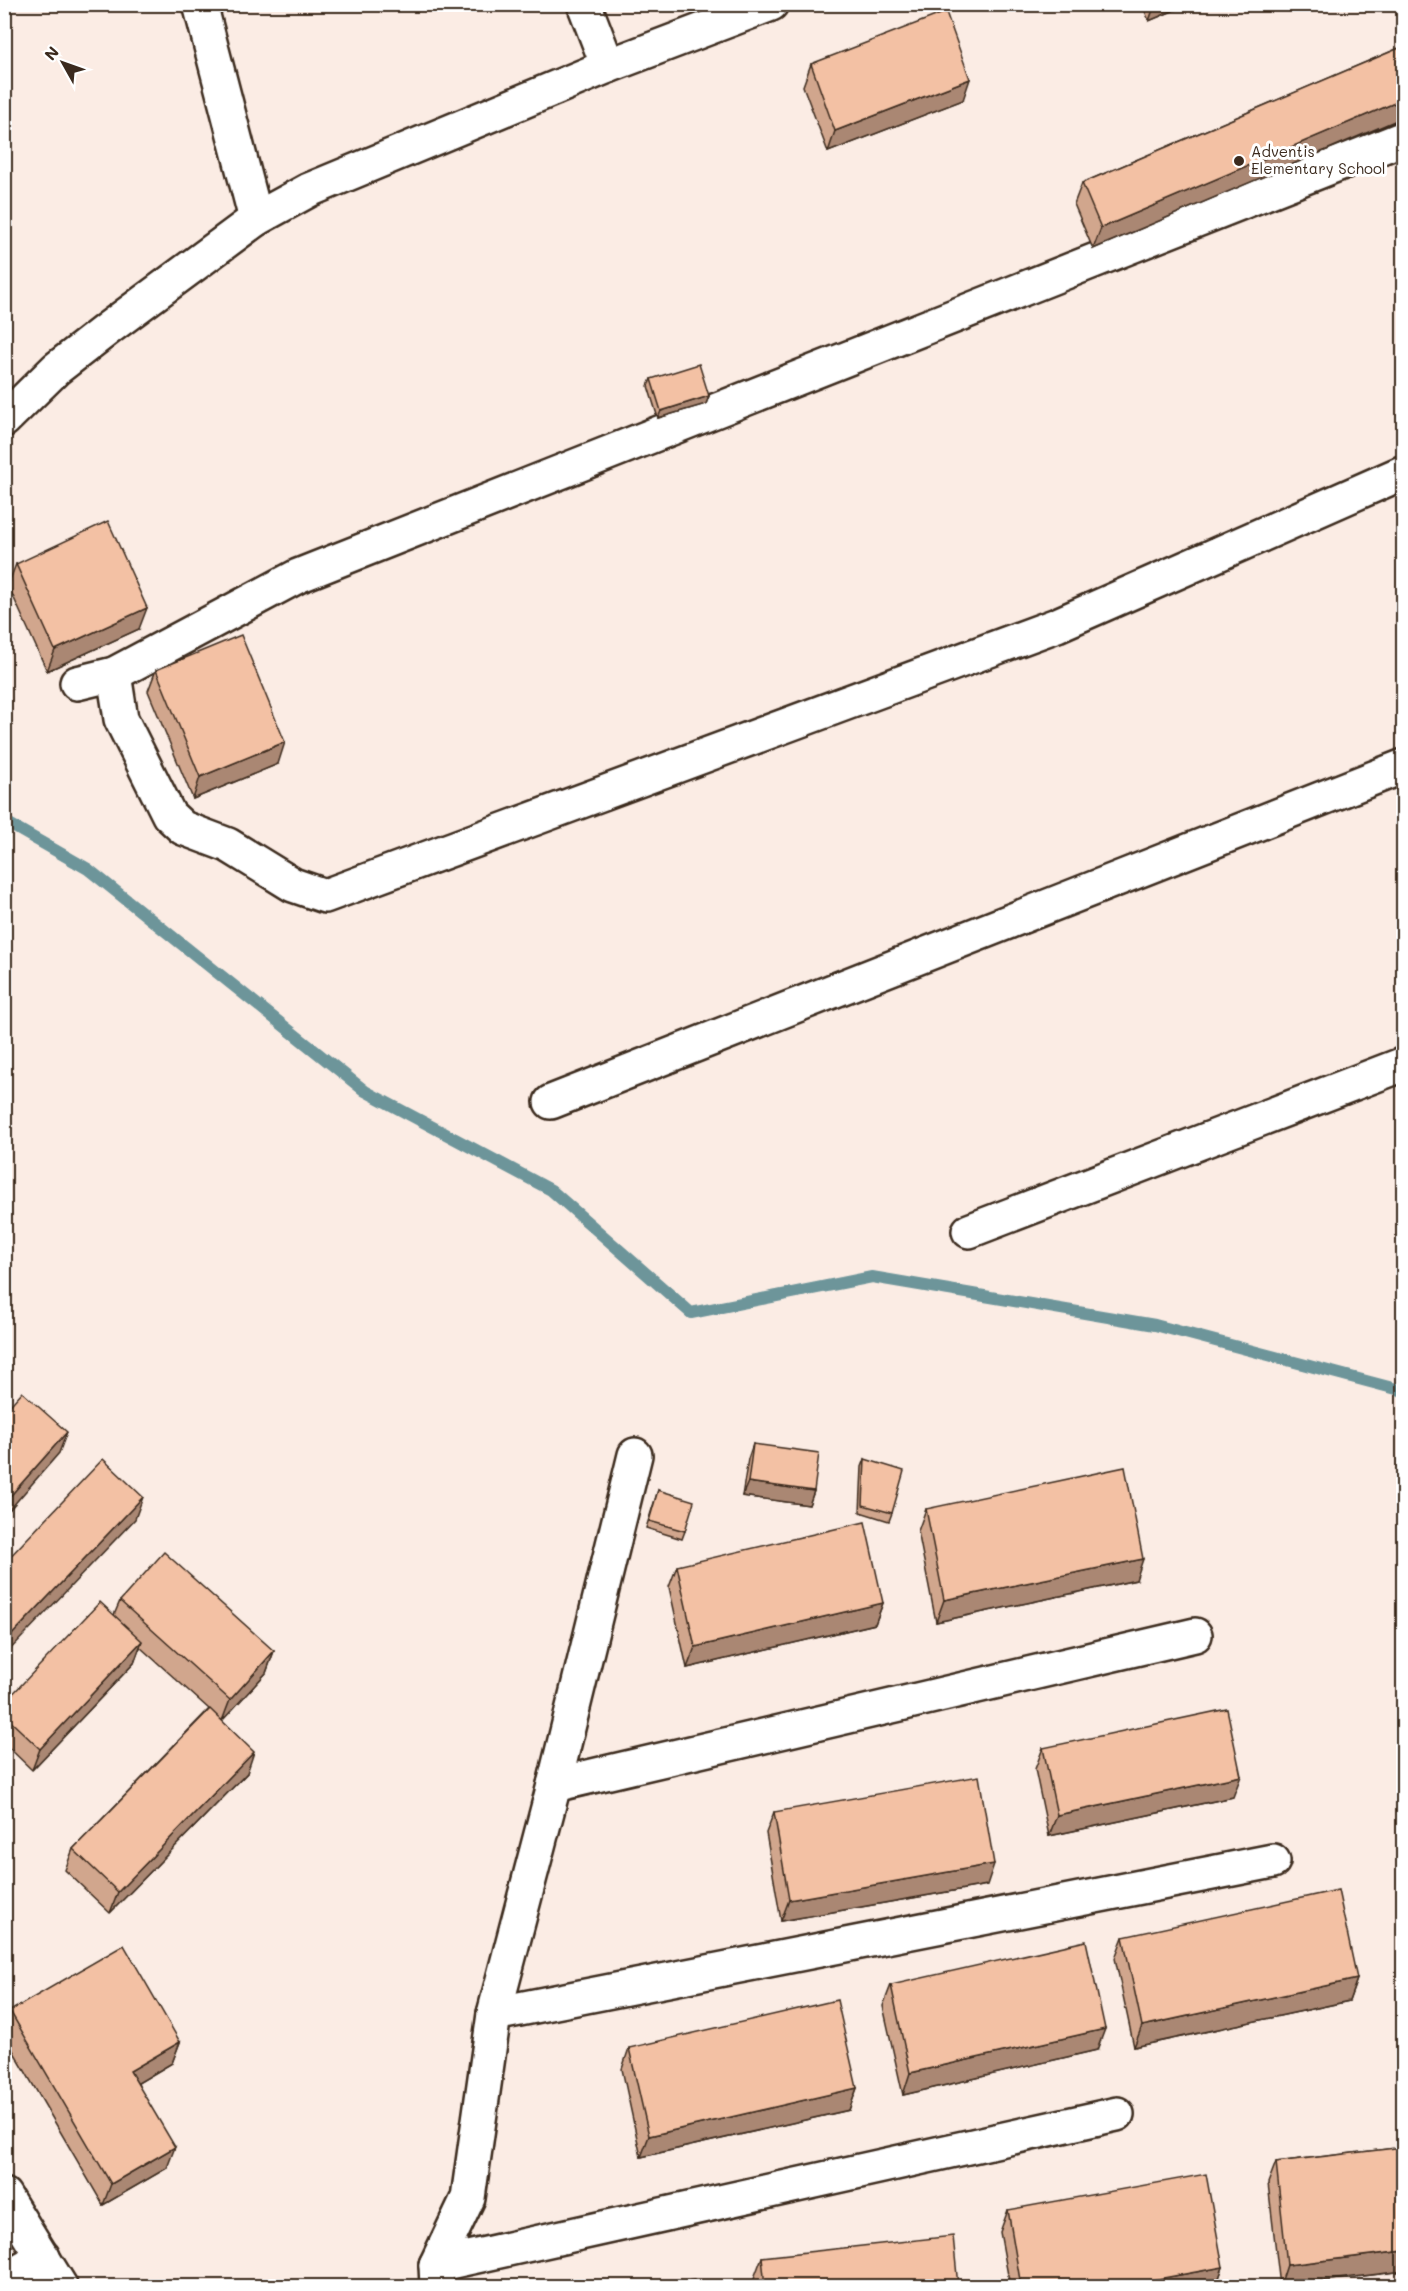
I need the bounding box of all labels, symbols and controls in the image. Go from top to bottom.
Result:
north arrow [33,33,93,93]
text: N [39,42,63,64]
place label: Adventis Elementary School [1251,141,1386,178]
marker: Adventis Elementary School [1232,154,1246,168]

